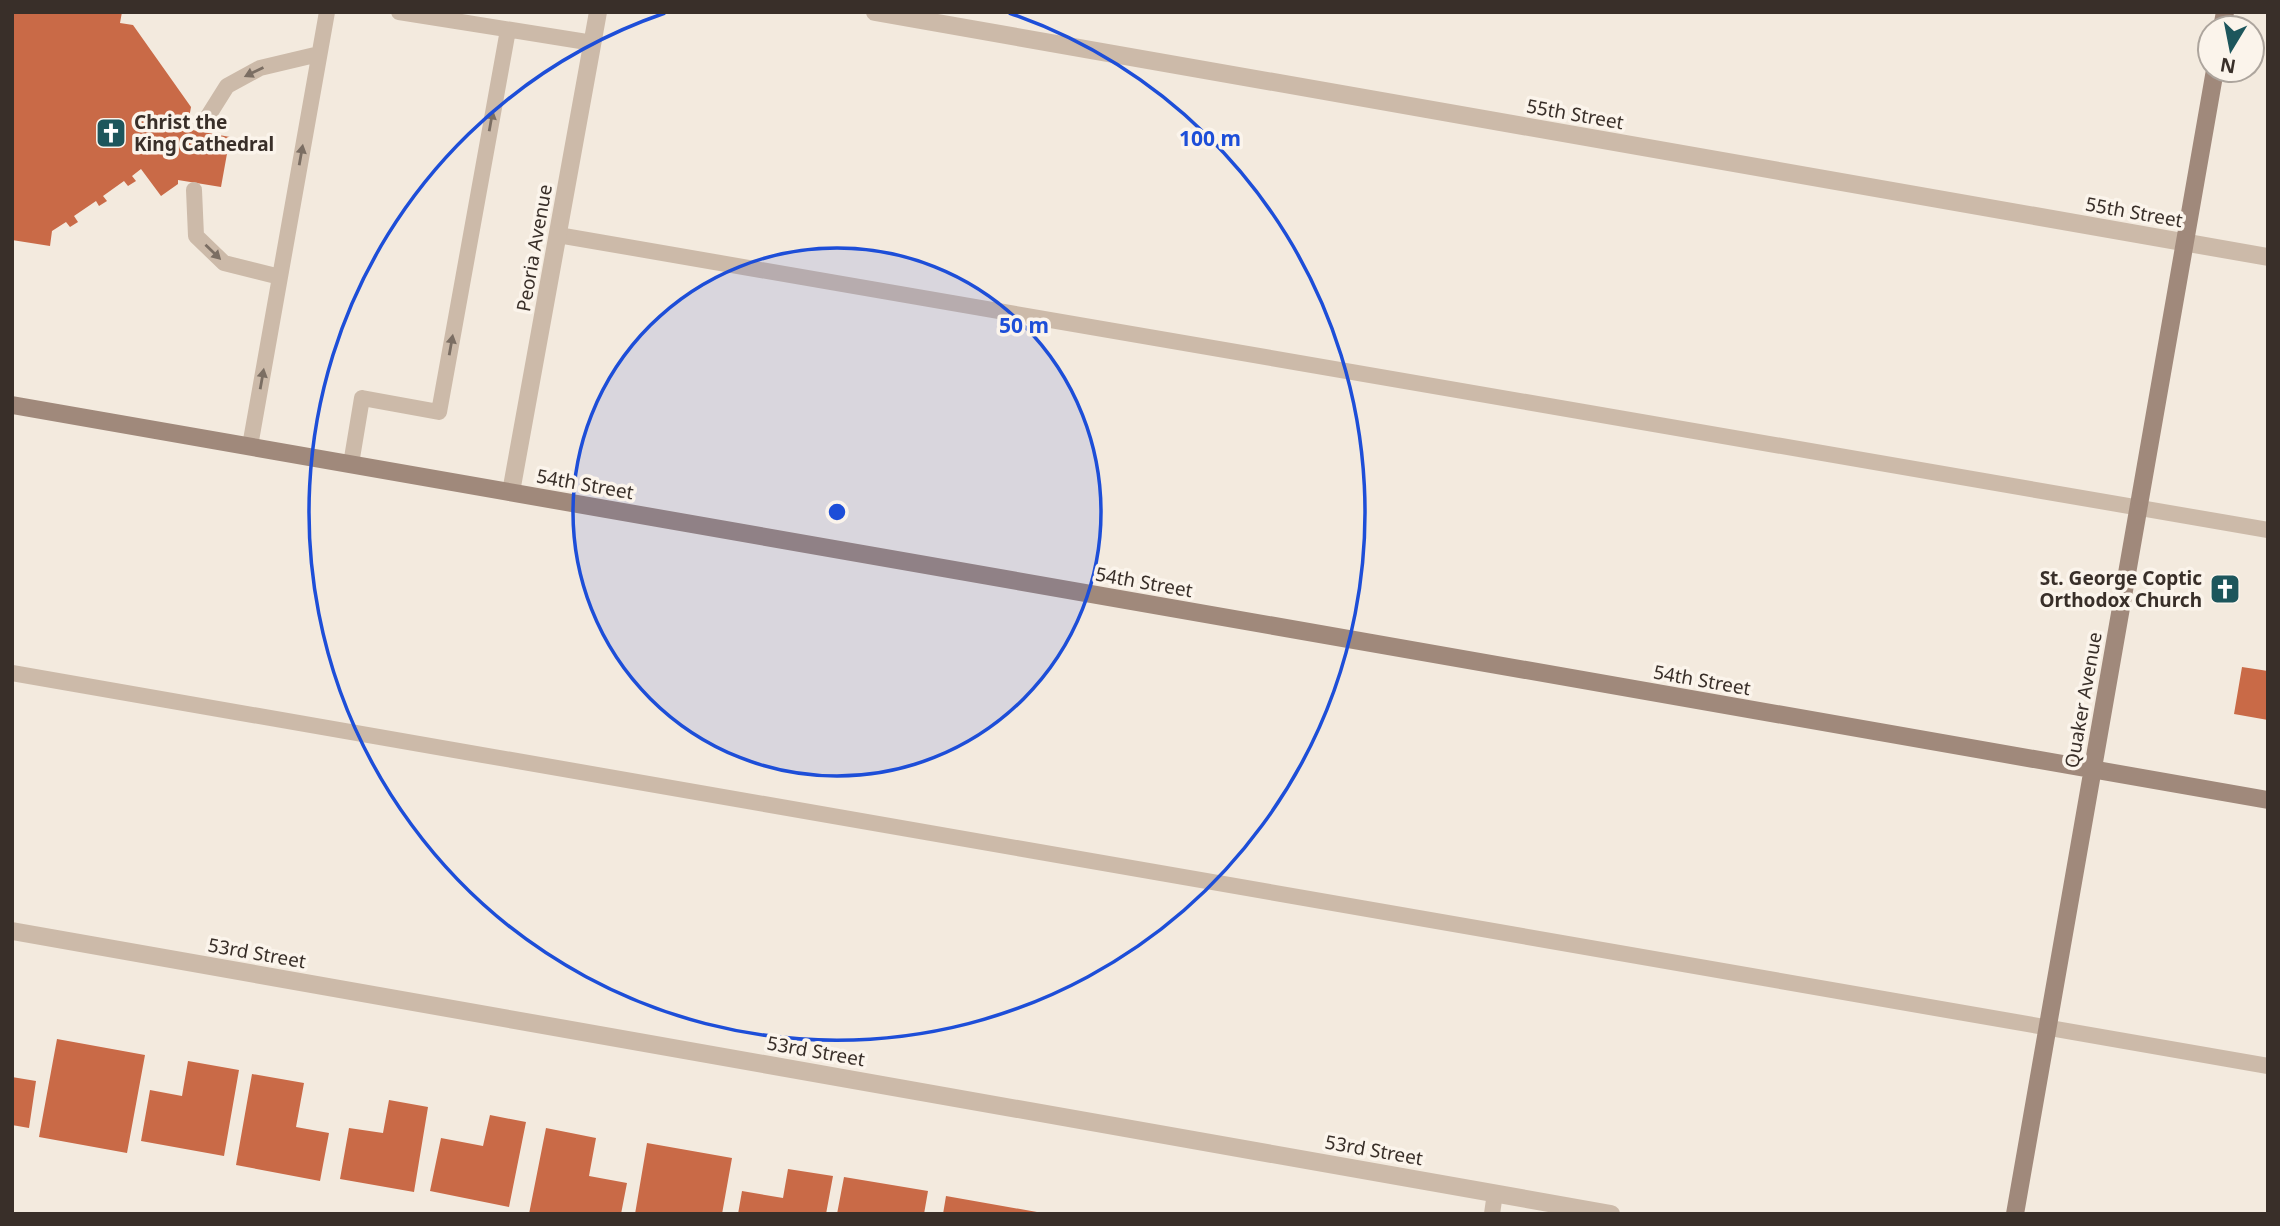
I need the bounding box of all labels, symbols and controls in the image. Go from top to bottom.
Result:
north arrow [2196,14,2266,84]
text: N [2218,52,2238,80]
one-way arrow [244,67,264,78]
street label: 55th Street [1524,93,1626,135]
place label: Christ the King Cathedral [134,109,274,157]
one-way arrow [486,110,497,132]
church icon: Christ the King Cathedral [94,116,128,150]
text: 100 m [1179,124,1241,152]
one-way arrow [296,144,307,166]
street label: Peoria Avenue [510,182,558,314]
street label: 55th Street [2083,191,2185,233]
one-way arrow [204,243,221,260]
text: 50 m [999,311,1049,339]
one-way arrow [446,334,457,356]
one-way arrow [257,368,268,390]
street label: 54th Street [534,463,636,505]
centre of rings [825,500,849,524]
street label: 54th Street [1093,561,1195,603]
place label: St. George Coptic Orthodox Church [2039,565,2202,613]
church icon: St. George Coptic Orthodox Church [2208,572,2242,606]
street label: Quaker Avenue [2058,630,2108,770]
street label: 54th Street [1651,659,1753,701]
street label: 53rd Street [206,932,308,974]
street label: 53rd Street [765,1030,867,1072]
street label: 53rd Street [1323,1129,1425,1171]

